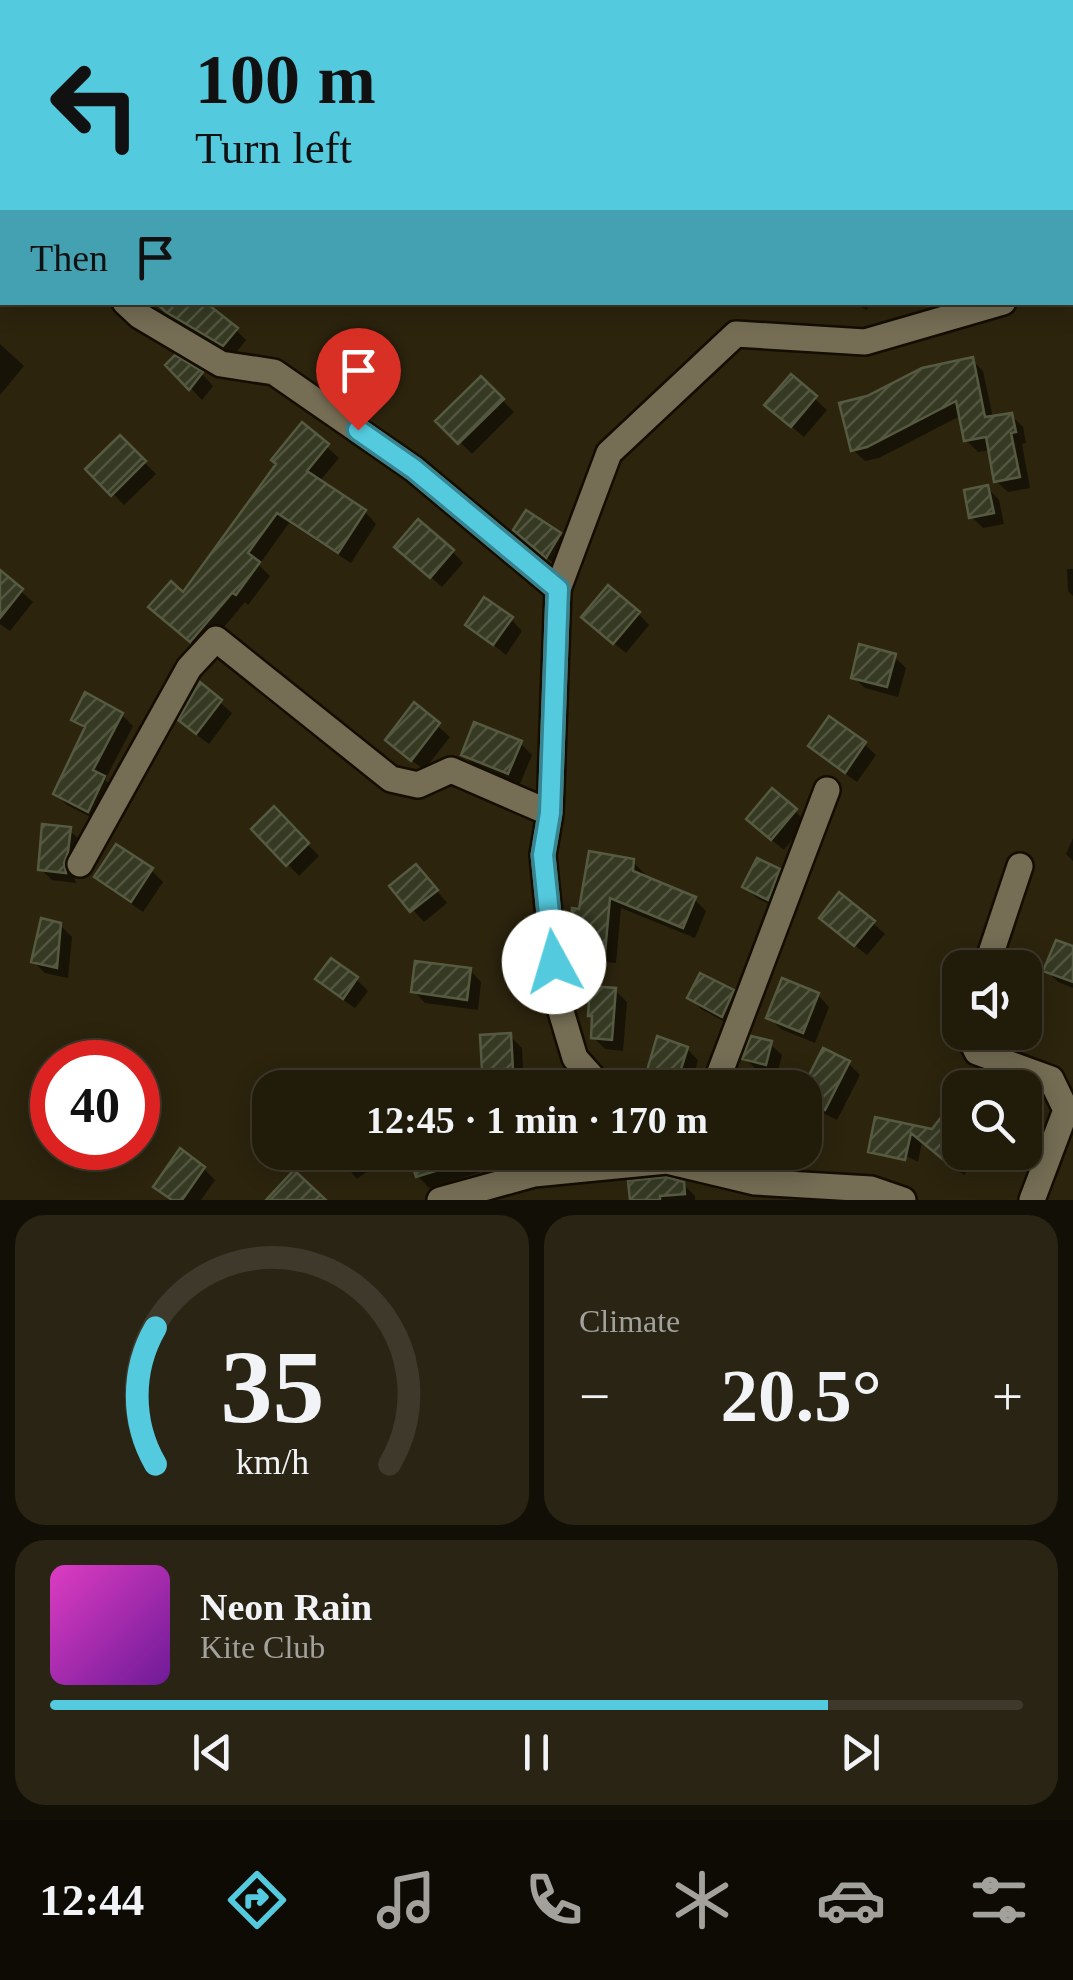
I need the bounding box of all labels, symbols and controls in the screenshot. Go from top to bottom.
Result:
icon: left [30,40,160,170]
text: 100 m [195,41,376,118]
text: Turn left [195,123,352,173]
icon: arrive [128,230,183,285]
text: Then [30,237,108,279]
pin [316,328,401,431]
icon: arrive [331,343,386,398]
position arrow [502,910,606,1014]
map controls [942,950,1042,1170]
button: sound [942,950,1042,1050]
speed limit sign: 40 [30,1040,160,1170]
button: search [942,1070,1042,1170]
text: 12:45 · 1 min · 170 m [366,1099,708,1141]
text: Climate [579,1303,680,1339]
text: 35 [220,1329,324,1444]
text: 20.5° [720,1354,882,1437]
text: − [579,1366,610,1427]
text: + [992,1366,1023,1427]
text: km/h [235,1442,309,1482]
text: Neon Rain [200,1586,372,1628]
text: Kite Club [200,1629,325,1665]
icon: previous [185,1725,240,1780]
icon: pause [509,1725,564,1780]
icon: next [833,1725,888,1780]
icon: directions [222,1865,292,1935]
icon: music [371,1865,441,1935]
icon: phone [519,1865,589,1935]
icon: climate [667,1865,737,1935]
icon: car [816,1865,886,1935]
icon: filters [964,1865,1034,1935]
text: 12:44 [39,1875,144,1925]

